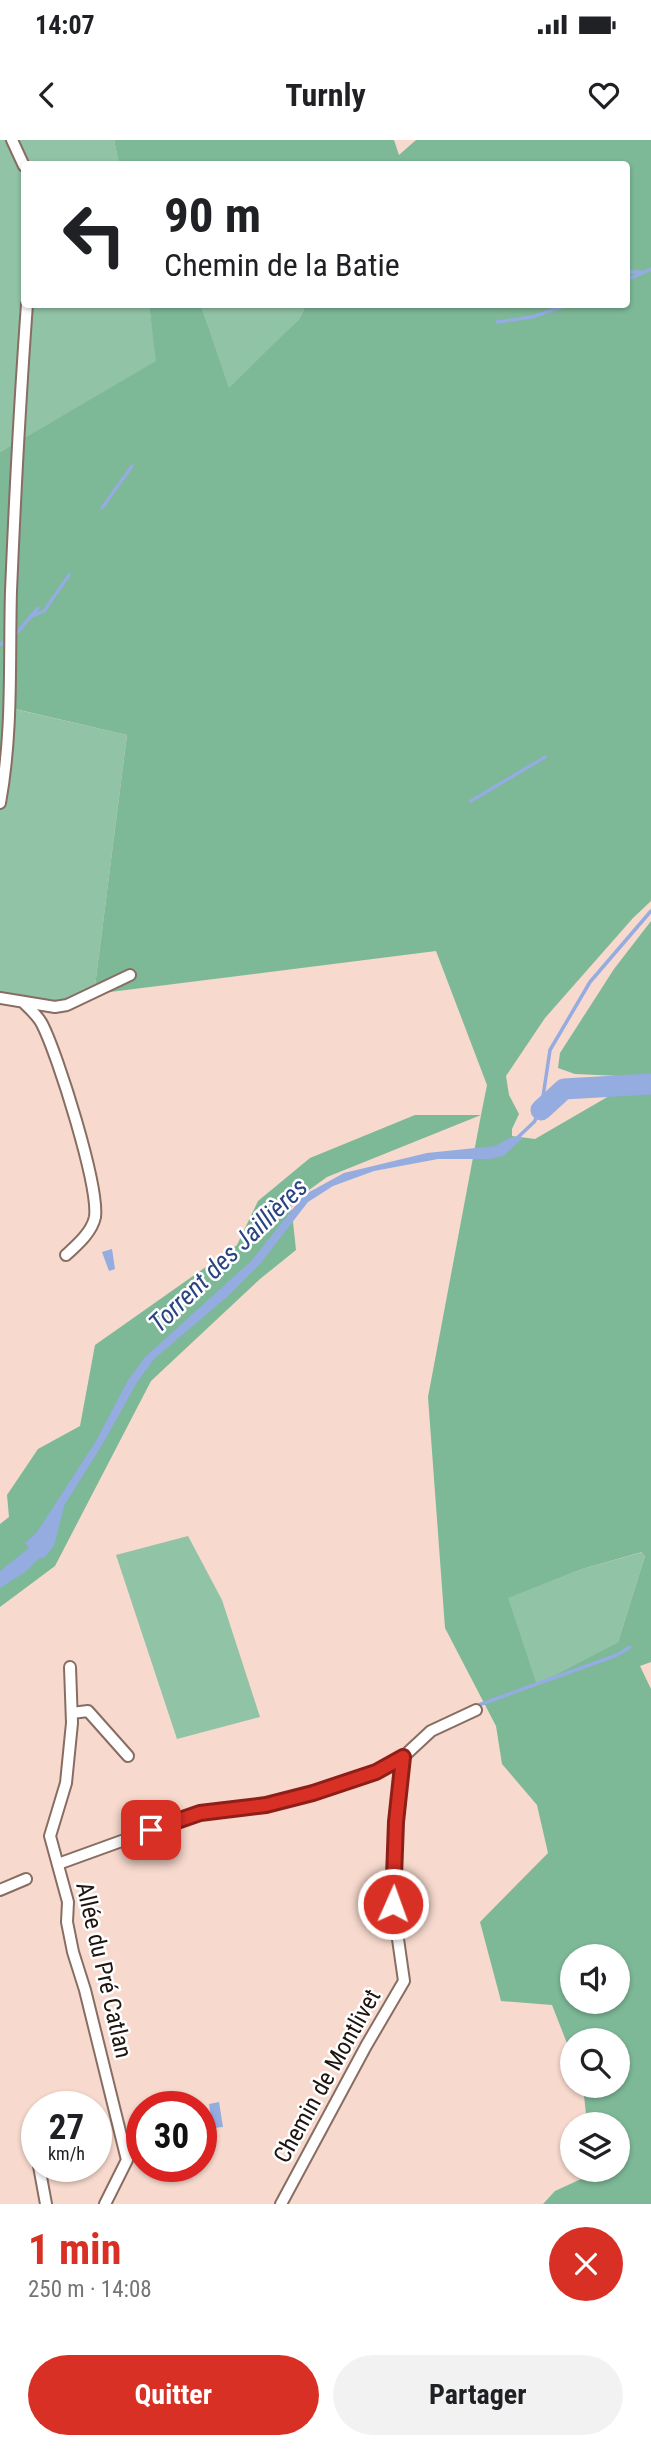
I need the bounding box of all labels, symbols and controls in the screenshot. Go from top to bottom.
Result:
text: 14:07 [35,10,95,40]
icon: back [28,76,66,114]
text: Turnly [285,76,366,114]
icon: heart [585,76,623,114]
text: 90 m [164,187,261,244]
icon: left [49,189,140,280]
text: Chemin de la Batie [164,246,400,284]
water label: Torrent des Jaillières [142,1172,314,1338]
pin [121,1800,181,1860]
icon: arrive [132,1811,170,1849]
position arrow [356,1867,430,1941]
street label: Allée du Pré Catlan [70,1879,138,2061]
map controls [560,1944,630,2182]
button: sound [560,1944,630,2014]
street label: Chemin de Montlivet [268,1984,386,2168]
button: search [560,2028,630,2098]
speed limit sign: 30 [126,2091,217,2182]
text: 27 [49,2107,84,2148]
button: layers [560,2112,630,2182]
text: km/h [48,2143,85,2164]
text: 1 min [28,2225,121,2274]
button: close [549,2227,623,2301]
text: 250 m · 14:08 [28,2276,152,2303]
button: Quitter [28,2355,319,2435]
button: Partager [333,2355,623,2435]

